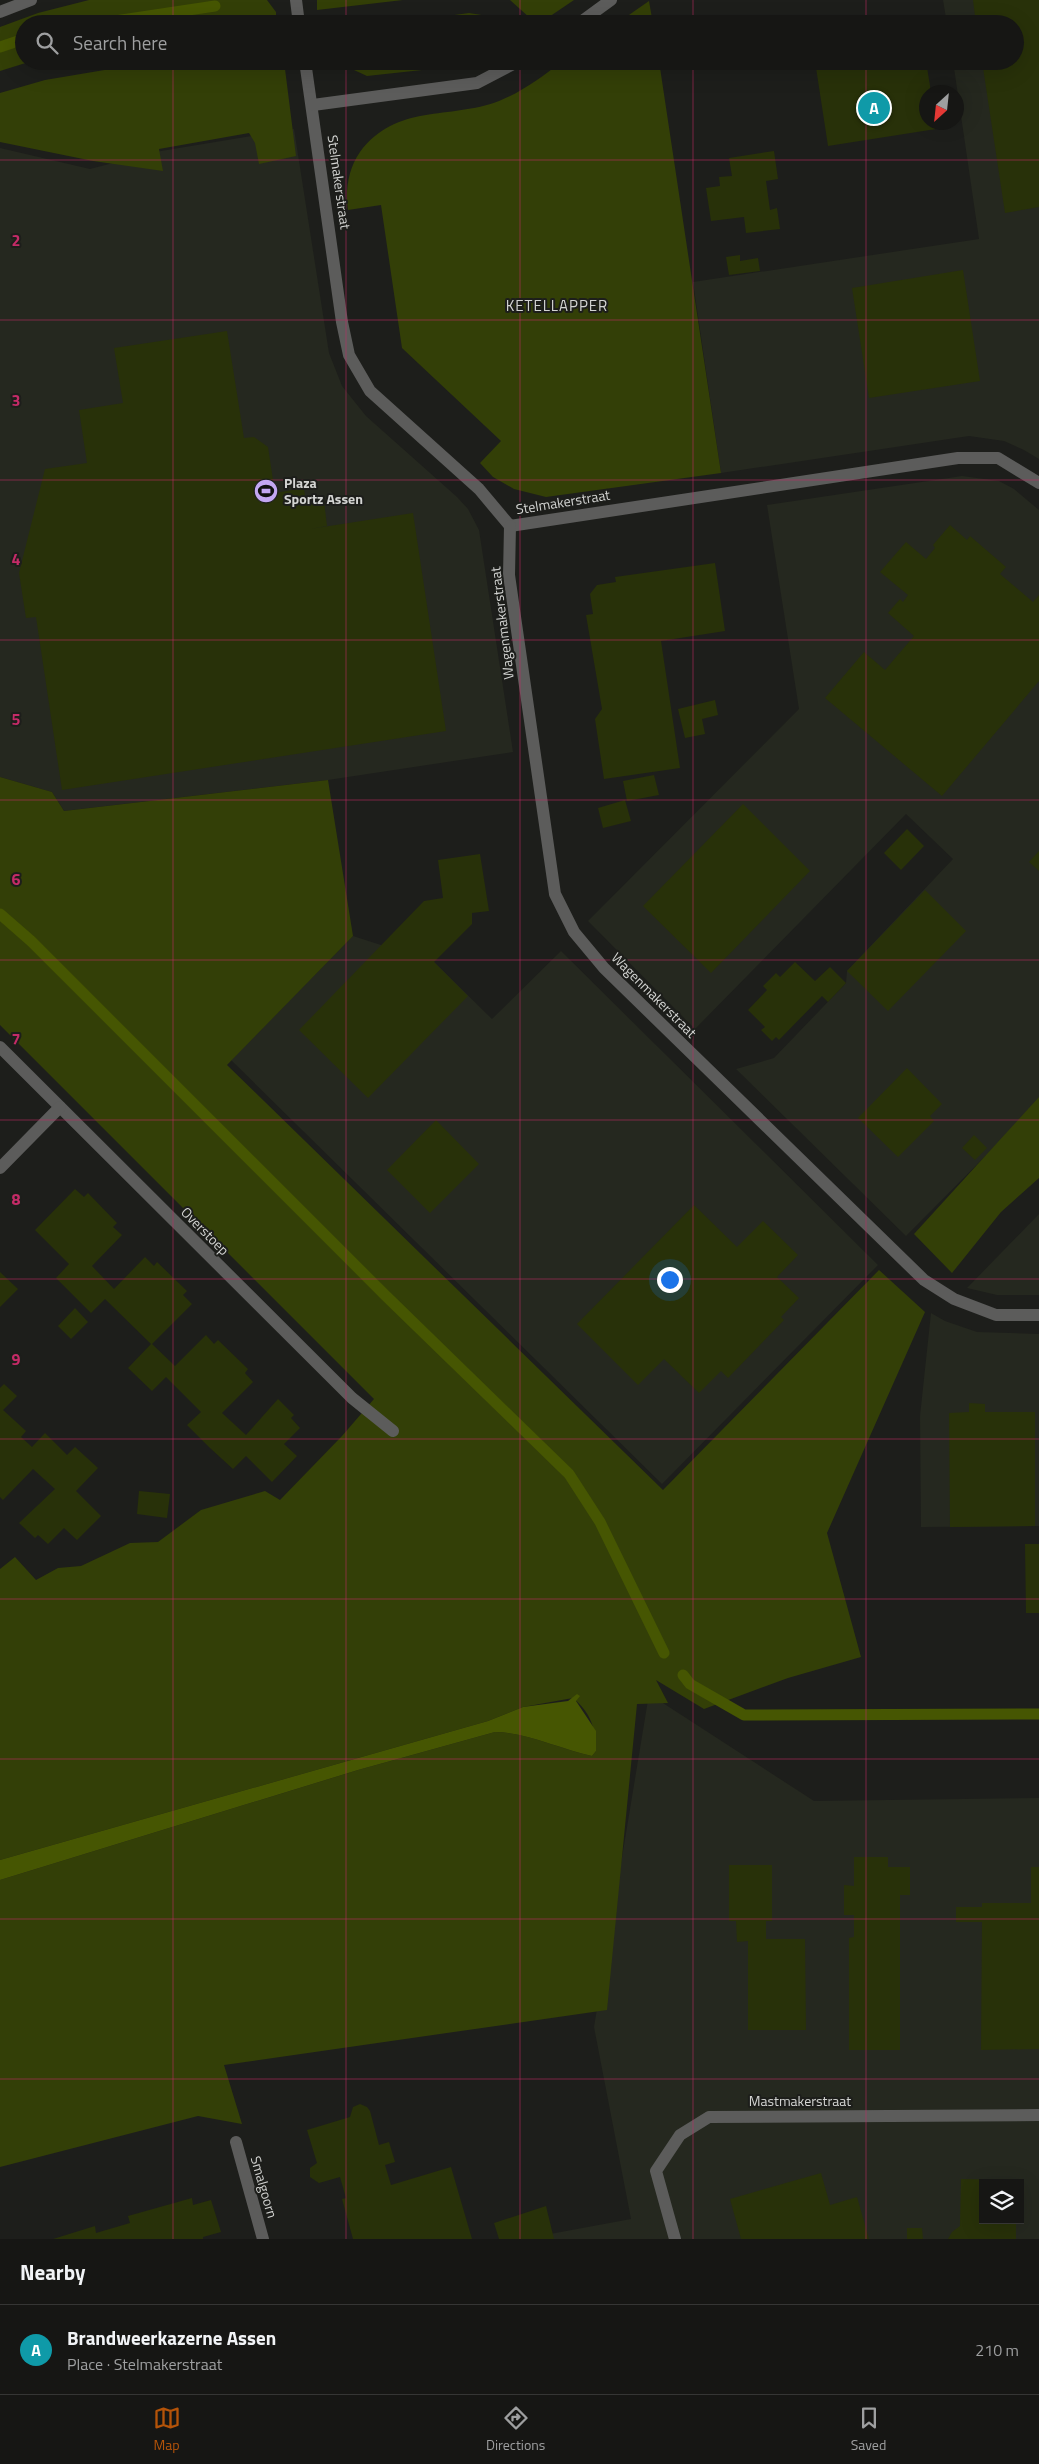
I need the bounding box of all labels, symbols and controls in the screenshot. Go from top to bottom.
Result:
search box [15,15,1024,70]
text: Search here [73,28,167,57]
icon: search [33,29,61,57]
north arrow [919,85,964,130]
pin: A [858,89,890,127]
street label: Stelmakerstraat [322,133,357,231]
text: 2 [12,228,20,252]
district label: KETELLAPPER [506,294,608,317]
text: 3 [12,388,20,412]
place label: Plaza Sportz Assen [284,472,363,509]
sports icon: Plaza Sportz Assen [253,478,279,504]
street label: Stelmakerstraat [514,484,612,519]
text: 4 [12,547,21,571]
street label: Wagenmakerstraat [484,565,519,681]
text: 5 [12,707,21,731]
text: 6 [12,867,21,891]
street label: Wagenmakerstraat [607,947,702,1042]
text: 7 [12,1027,20,1051]
text: 8 [12,1187,21,1211]
street label: Overstoep [176,1202,234,1260]
your location [657,1267,683,1293]
text: 9 [12,1347,21,1371]
street label: Mastmakerstraat [749,2090,851,2111]
street label: Smalgoorn [246,2153,283,2220]
map controls [979,2179,1024,2224]
button: layers [979,2179,1024,2224]
text: Nearby [20,2256,85,2288]
text: Brandweerkazerne Assen [67,2323,276,2352]
text: A [31,2338,41,2362]
text: 210 m [975,2338,1019,2362]
text: Place · Stelmakerstraat [67,2352,222,2376]
tab: Map [153,2404,181,2455]
tab: Directions [486,2404,545,2455]
tab: Saved [851,2404,886,2455]

